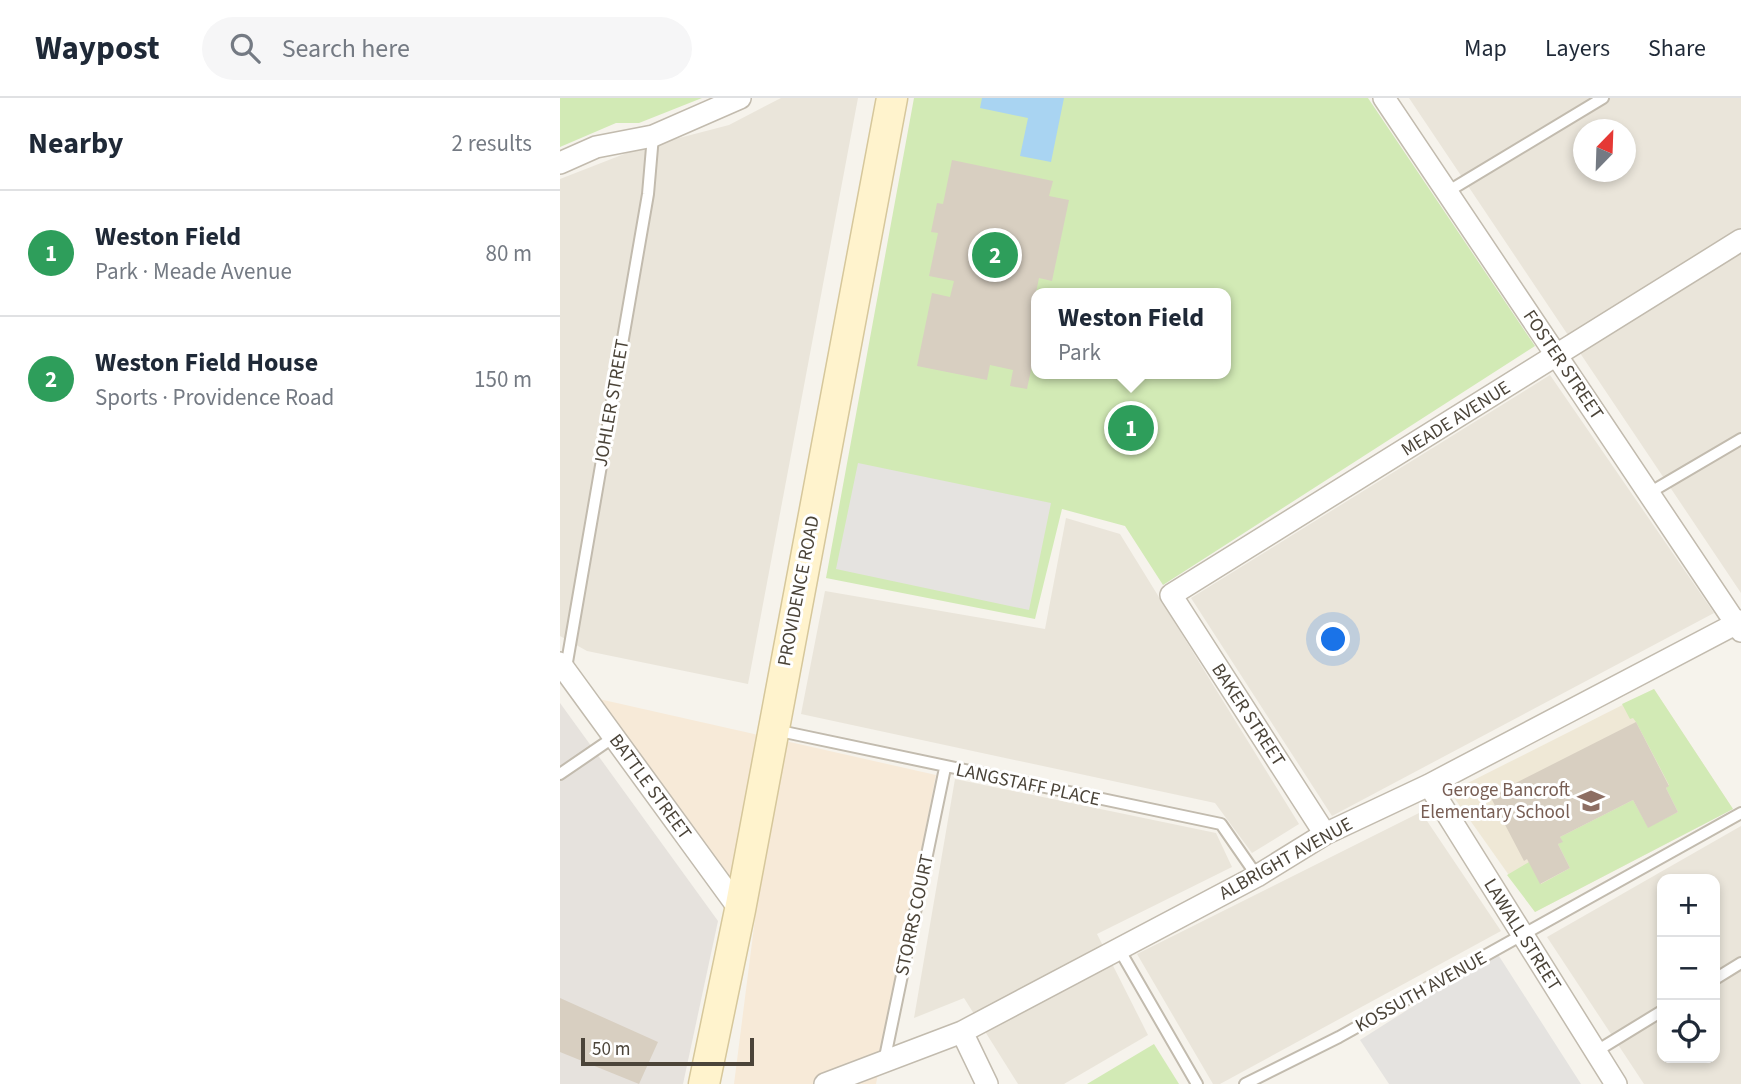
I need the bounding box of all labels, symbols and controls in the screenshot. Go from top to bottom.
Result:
search box [202,17,692,80]
text: Waypost [35,25,160,72]
icon: search [226,29,264,67]
text: Search here [282,30,410,67]
text: Map [1464,31,1507,66]
text: Layers [1545,31,1610,66]
text: Share [1648,31,1706,66]
north arrow [1573,119,1636,182]
text: Nearby [28,122,123,165]
text: 2 results [452,127,532,160]
text: Weston Field [95,218,241,255]
pin: 2 [972,229,1018,281]
text: 1 [45,237,57,270]
text: 80 m [485,237,532,270]
text: Park · Meade Avenue [95,255,292,288]
popup [1031,288,1231,379]
text: Weston Field [1058,299,1204,336]
street label: FOSTER STREET [1516,305,1610,425]
text: Park [1058,336,1101,369]
street label: JOHLER STREET [588,337,636,469]
text: Weston Field House [95,344,318,381]
text: 2 [45,363,57,396]
text: 150 m [474,363,532,396]
street label: MEADE AVENUE [1396,375,1516,463]
text: Sports · Providence Road [95,381,334,414]
pin: 1 [1108,402,1154,454]
street label: PROVIDENCE ROAD [771,513,827,669]
your location [1316,622,1350,656]
street label: BAKER STREET [1205,658,1291,772]
street label: BATTLE STREET [602,729,698,845]
street label: LANGSTAFF PLACE [953,757,1103,813]
place label: Geroge Bancroft Elementary School [1420,777,1571,826]
school or university icon: Geroge Bancroft Elementary School [1576,786,1606,816]
street label: ALBRIGHT AVENUE [1214,811,1358,907]
street label: STORRS COURT [889,852,941,978]
street label: LAWALL STREET [1477,874,1567,996]
map controls [1657,874,1720,1063]
button: + [1657,874,1720,937]
button: − [1657,937,1720,1000]
street label: KOSSUTH AVENUE [1350,945,1492,1039]
button: locate [1657,1000,1720,1063]
scale bar [581,1035,754,1067]
text: 50 m [592,1036,630,1063]

